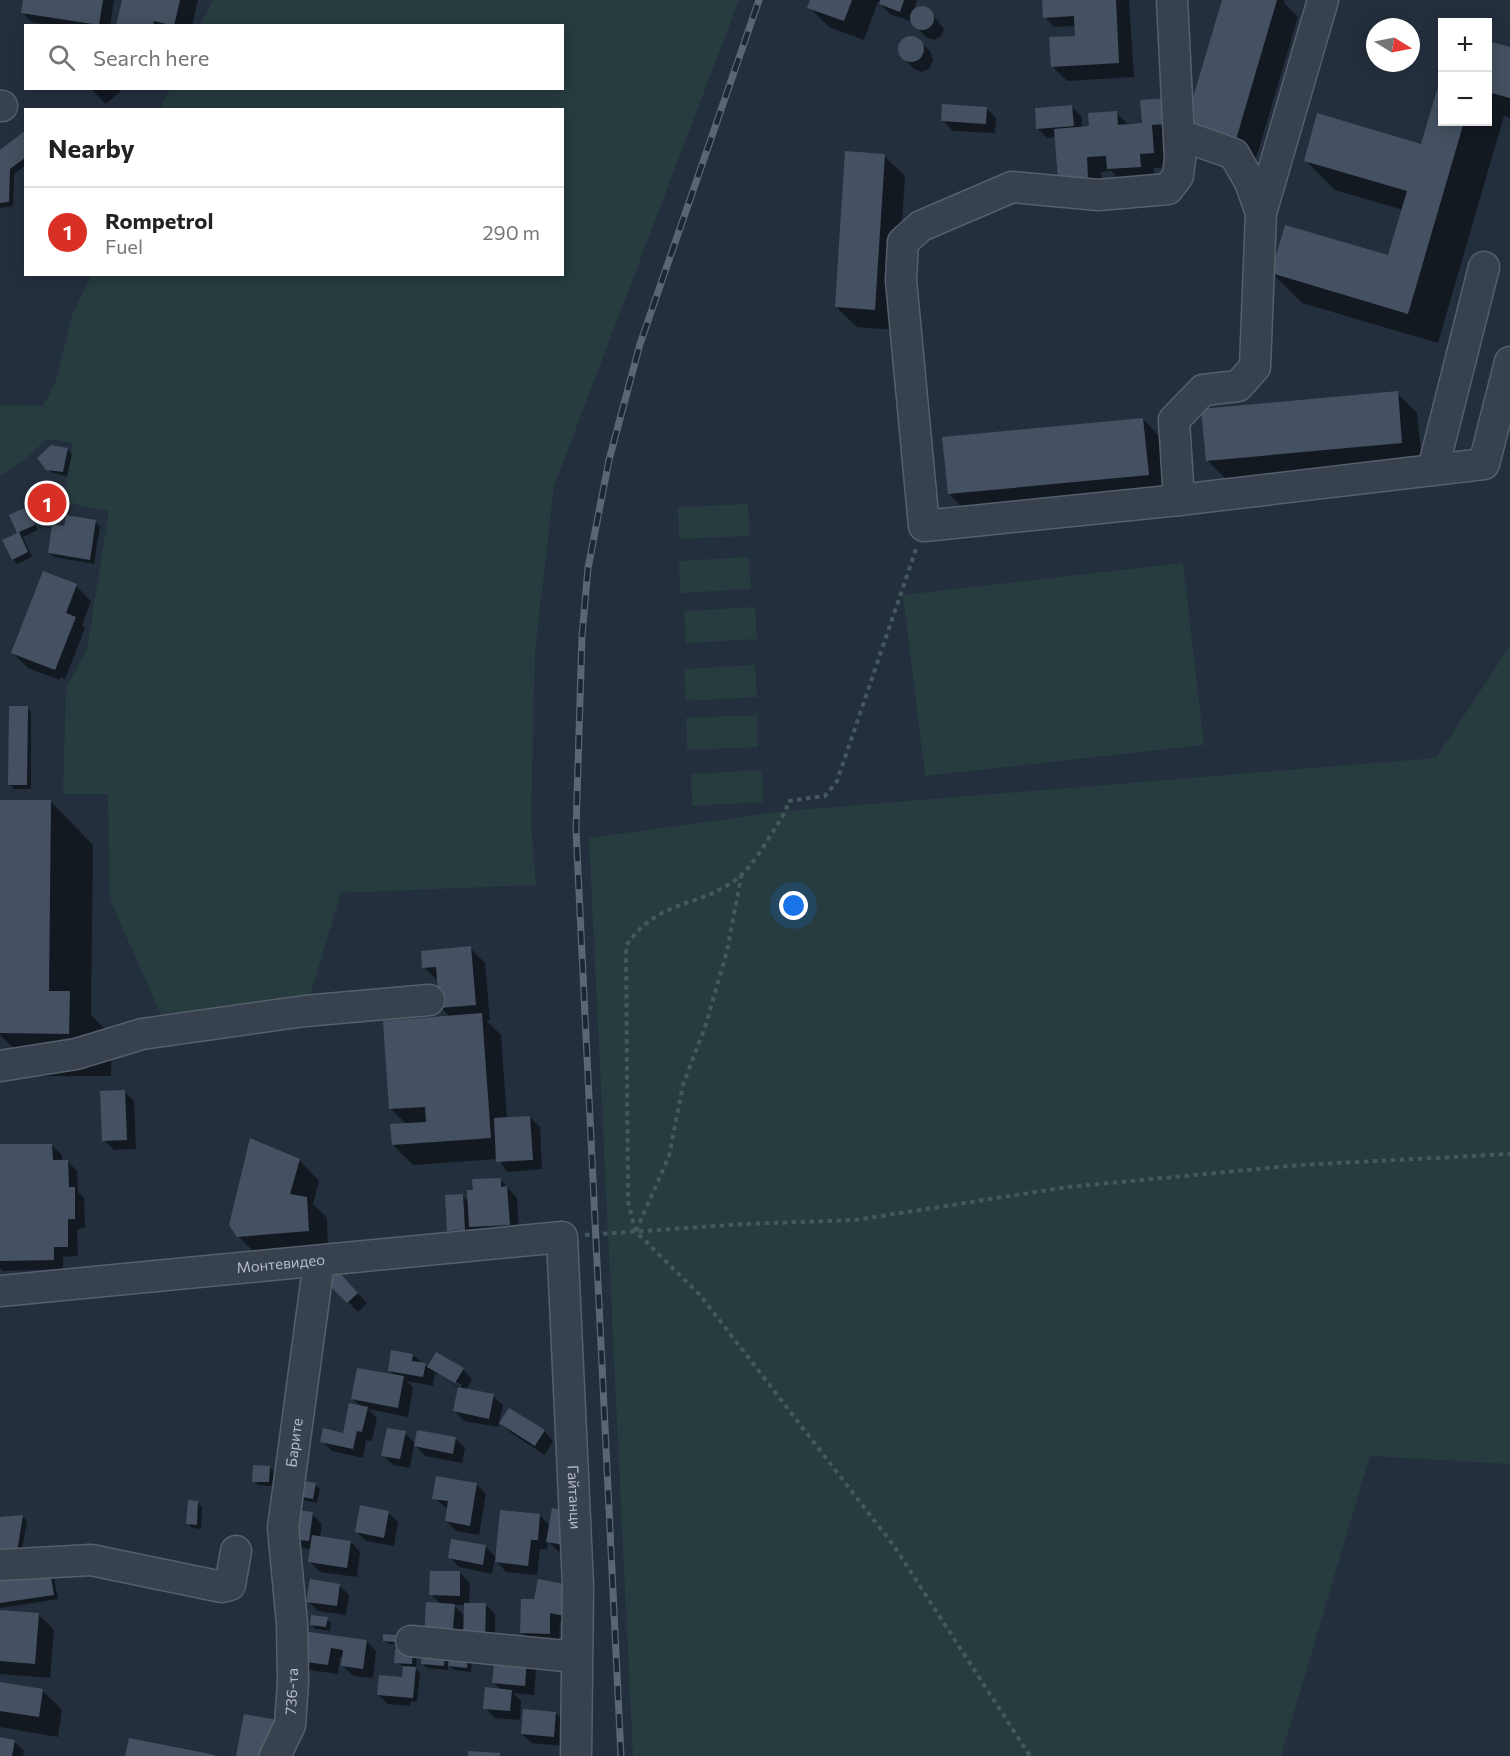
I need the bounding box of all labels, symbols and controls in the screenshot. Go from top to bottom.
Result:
north arrow [1366,18,1420,72]
map controls [1438,18,1492,126]
button: + [1438,18,1492,72]
search box [24,24,564,90]
icon: search [45,41,78,74]
text: Search here [93,44,209,71]
button: − [1438,72,1492,126]
text: Nearby [48,132,135,163]
text: Rompetrol [105,207,214,234]
text: 1 [63,220,72,244]
text: 290 m [482,220,540,244]
text: Fuel [105,234,143,258]
pin: 1 [28,480,66,526]
your location [779,891,808,920]
street label: Монтевидео [235,1250,326,1276]
street label: Барите [281,1417,306,1468]
street label: Гайтанци [564,1465,585,1530]
street label: 736-та [281,1668,301,1715]

